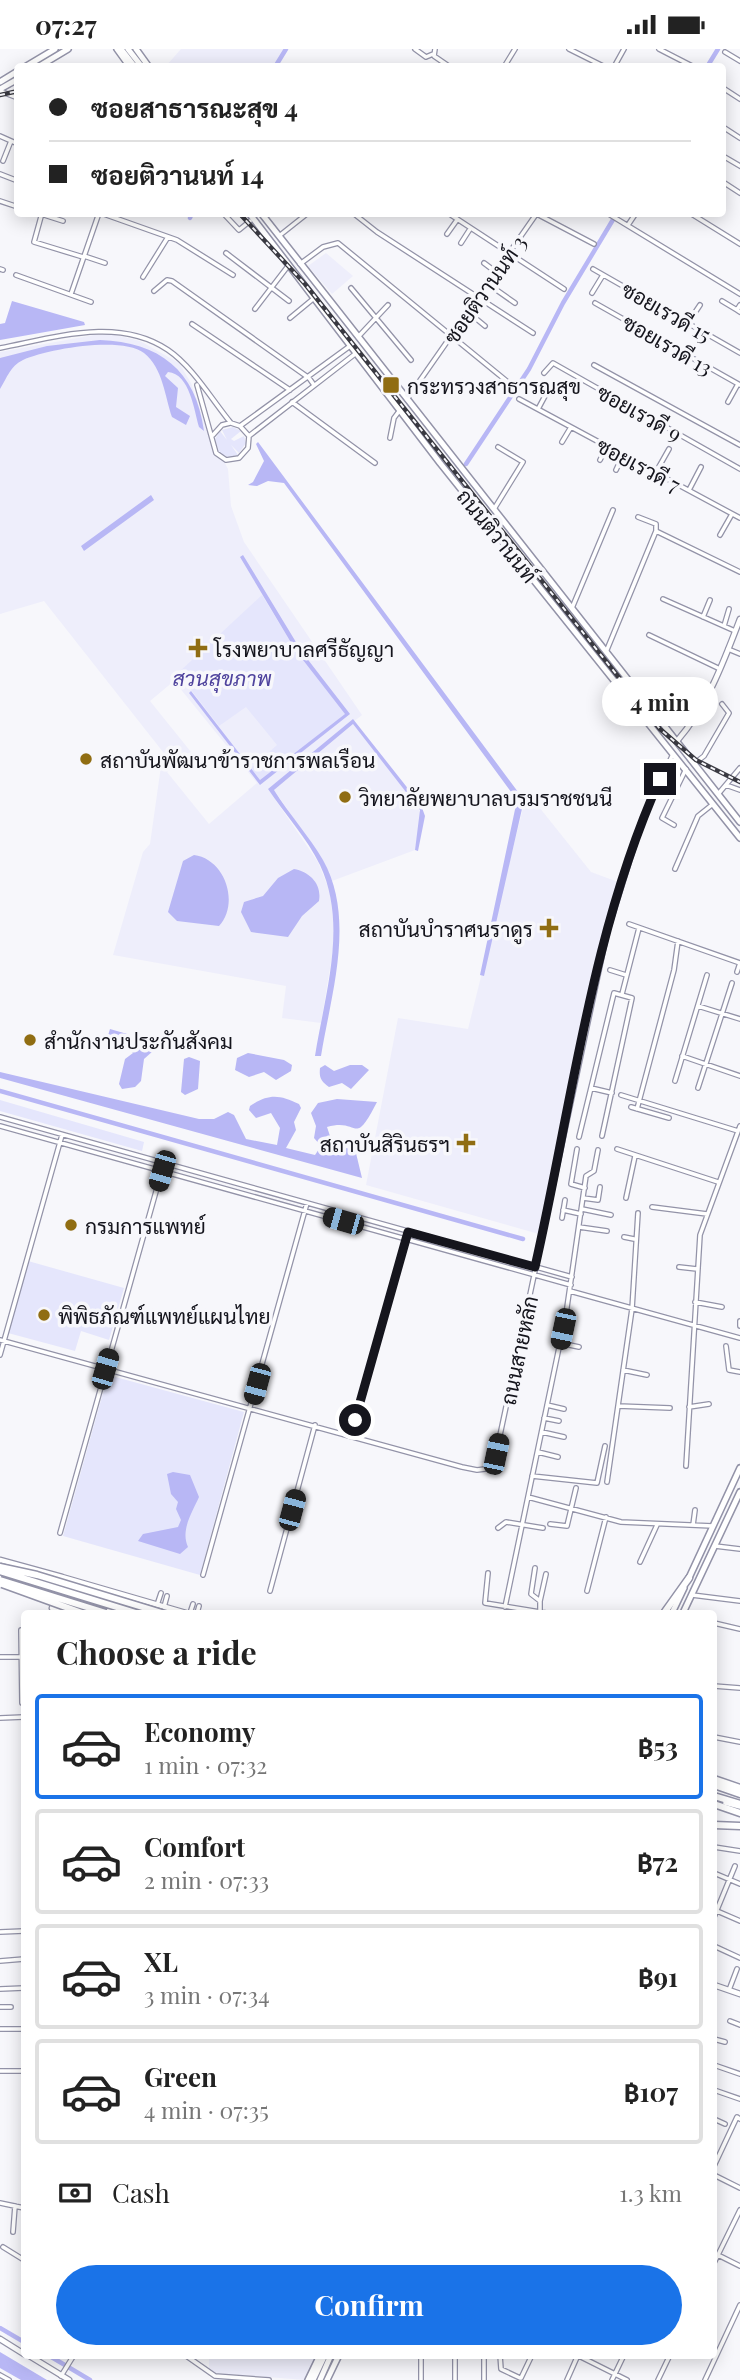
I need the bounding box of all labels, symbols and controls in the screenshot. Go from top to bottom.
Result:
text: 07:27 [35,7,97,42]
text: ซอยสาธารณะสุข 4 [91,90,298,125]
text: ซอยติวานนท์ 14 [91,157,264,192]
street label: ซอยติวานนท์ 3 [436,229,532,349]
street label: ซอยเรวดี 15 [617,274,717,348]
street label: ซอยเรวดี 13 [618,307,718,381]
place label: กระทรวงสาธารณสุข [407,371,581,401]
marker: กระทรวงสาธารณสุข [381,375,401,395]
street label: ซอยเรวดี 9 [593,377,687,447]
street label: ซอยเรวดี 7 [592,430,686,498]
street label: ถนนติวานนท์ [451,482,545,588]
place label: โรงพยาบาลศรีธัญญา [213,634,394,662]
marker: โรงพยาบาลศรีธัญญา [188,638,208,658]
park label: สวนสุขภาพ [172,663,272,693]
callout: 4 min [602,677,718,727]
text: 4 min [630,686,690,717]
place label: สถาบันพัฒนาข้าราชการพลเรือน [100,745,375,773]
marker: สถาบันพัฒนาข้าราชการพลเรือน [78,751,94,767]
route end [644,763,676,795]
place label: วิทยาลัยพยาบาลบรมราชชนนี [359,783,612,811]
marker: วิทยาลัยพยาบาลบรมราชชนนี [337,789,353,805]
place label: สถาบันบำราศนราดูร [358,914,533,945]
marker: สถาบันบำราศนราดูร [539,918,559,938]
place label: สำนักงานประกันสังคม [44,1026,233,1054]
marker: สำนักงานประกันสังคม [22,1032,38,1048]
place label: สถาบันสิรินธรฯ [320,1129,450,1157]
marker: สถาบันสิรินธรฯ [456,1133,476,1153]
car [147,1148,178,1194]
car [320,1205,367,1237]
place label: กรมการแพทย์ [85,1211,206,1239]
marker: กรมการแพทย์ [63,1217,79,1233]
street label: ถนนสายหลัก [493,1293,543,1407]
place label: พิพิธภัณฑ์แพทย์แผนไทย [58,1301,271,1329]
car [549,1306,578,1352]
marker: พิพิธภัณฑ์แพทย์แผนไทย [36,1307,52,1323]
car [90,1346,121,1392]
car [242,1361,273,1407]
route start [339,1404,371,1436]
car [482,1431,511,1477]
car [277,1487,308,1533]
text: Choose a ride [56,1630,257,1673]
text: Economy [144,1714,255,1749]
icon: car [60,1715,123,1778]
text: ฿53 [638,1729,678,1764]
text: 1 min · 07:32 [144,1749,267,1780]
text: Comfort [144,1829,245,1864]
icon: car [60,1830,123,1893]
text: ฿72 [637,1844,678,1879]
text: 2 min · 07:33 [144,1864,269,1895]
text: XL [144,1944,178,1979]
icon: car [60,1945,123,2008]
text: ฿91 [638,1959,678,1994]
text: 3 min · 07:34 [144,1979,270,2010]
text: Green [144,2059,217,2094]
icon: car [60,2060,123,2123]
text: ฿107 [624,2074,678,2109]
text: 4 min · 07:35 [144,2094,269,2125]
icon: cash [56,2174,94,2212]
text: Cash [112,2175,170,2210]
text: 1.3 km [619,2177,682,2208]
button: Confirm [56,2265,682,2345]

